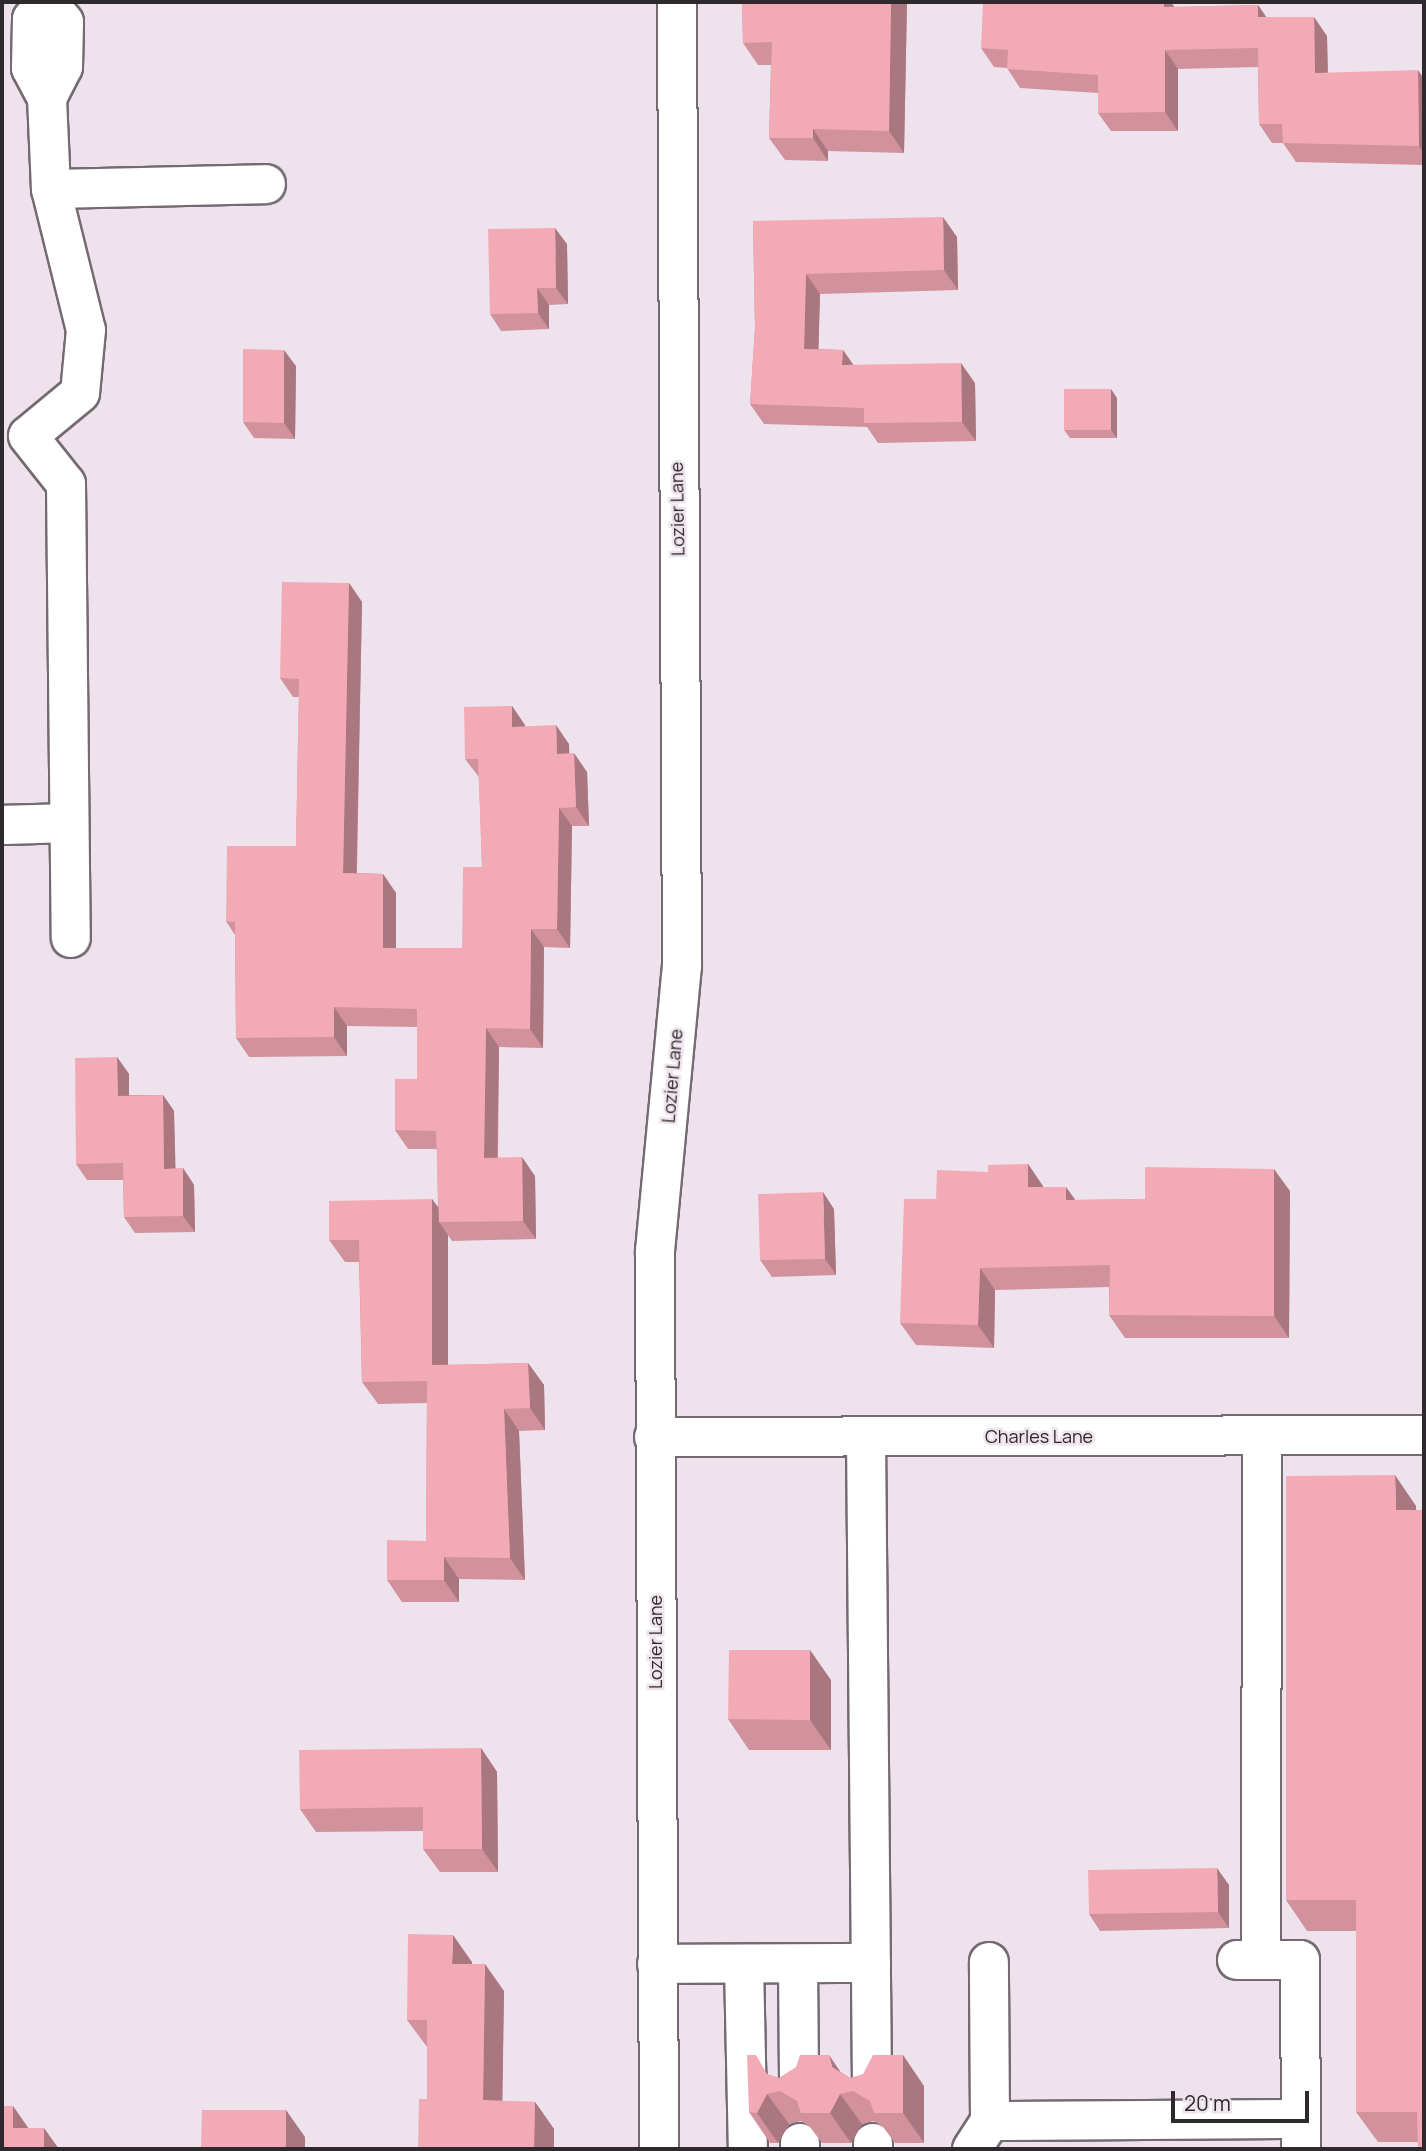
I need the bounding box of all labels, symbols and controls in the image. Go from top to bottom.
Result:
street label: Lozier Lane [665,462,689,556]
street label: Lozier Lane [657,1028,687,1124]
street label: Charles Lane [985,1425,1093,1447]
street label: Lozier Lane [644,1595,666,1689]
scale bar [1174,2078,1312,2122]
text: 20 m [1184,2089,1231,2117]

